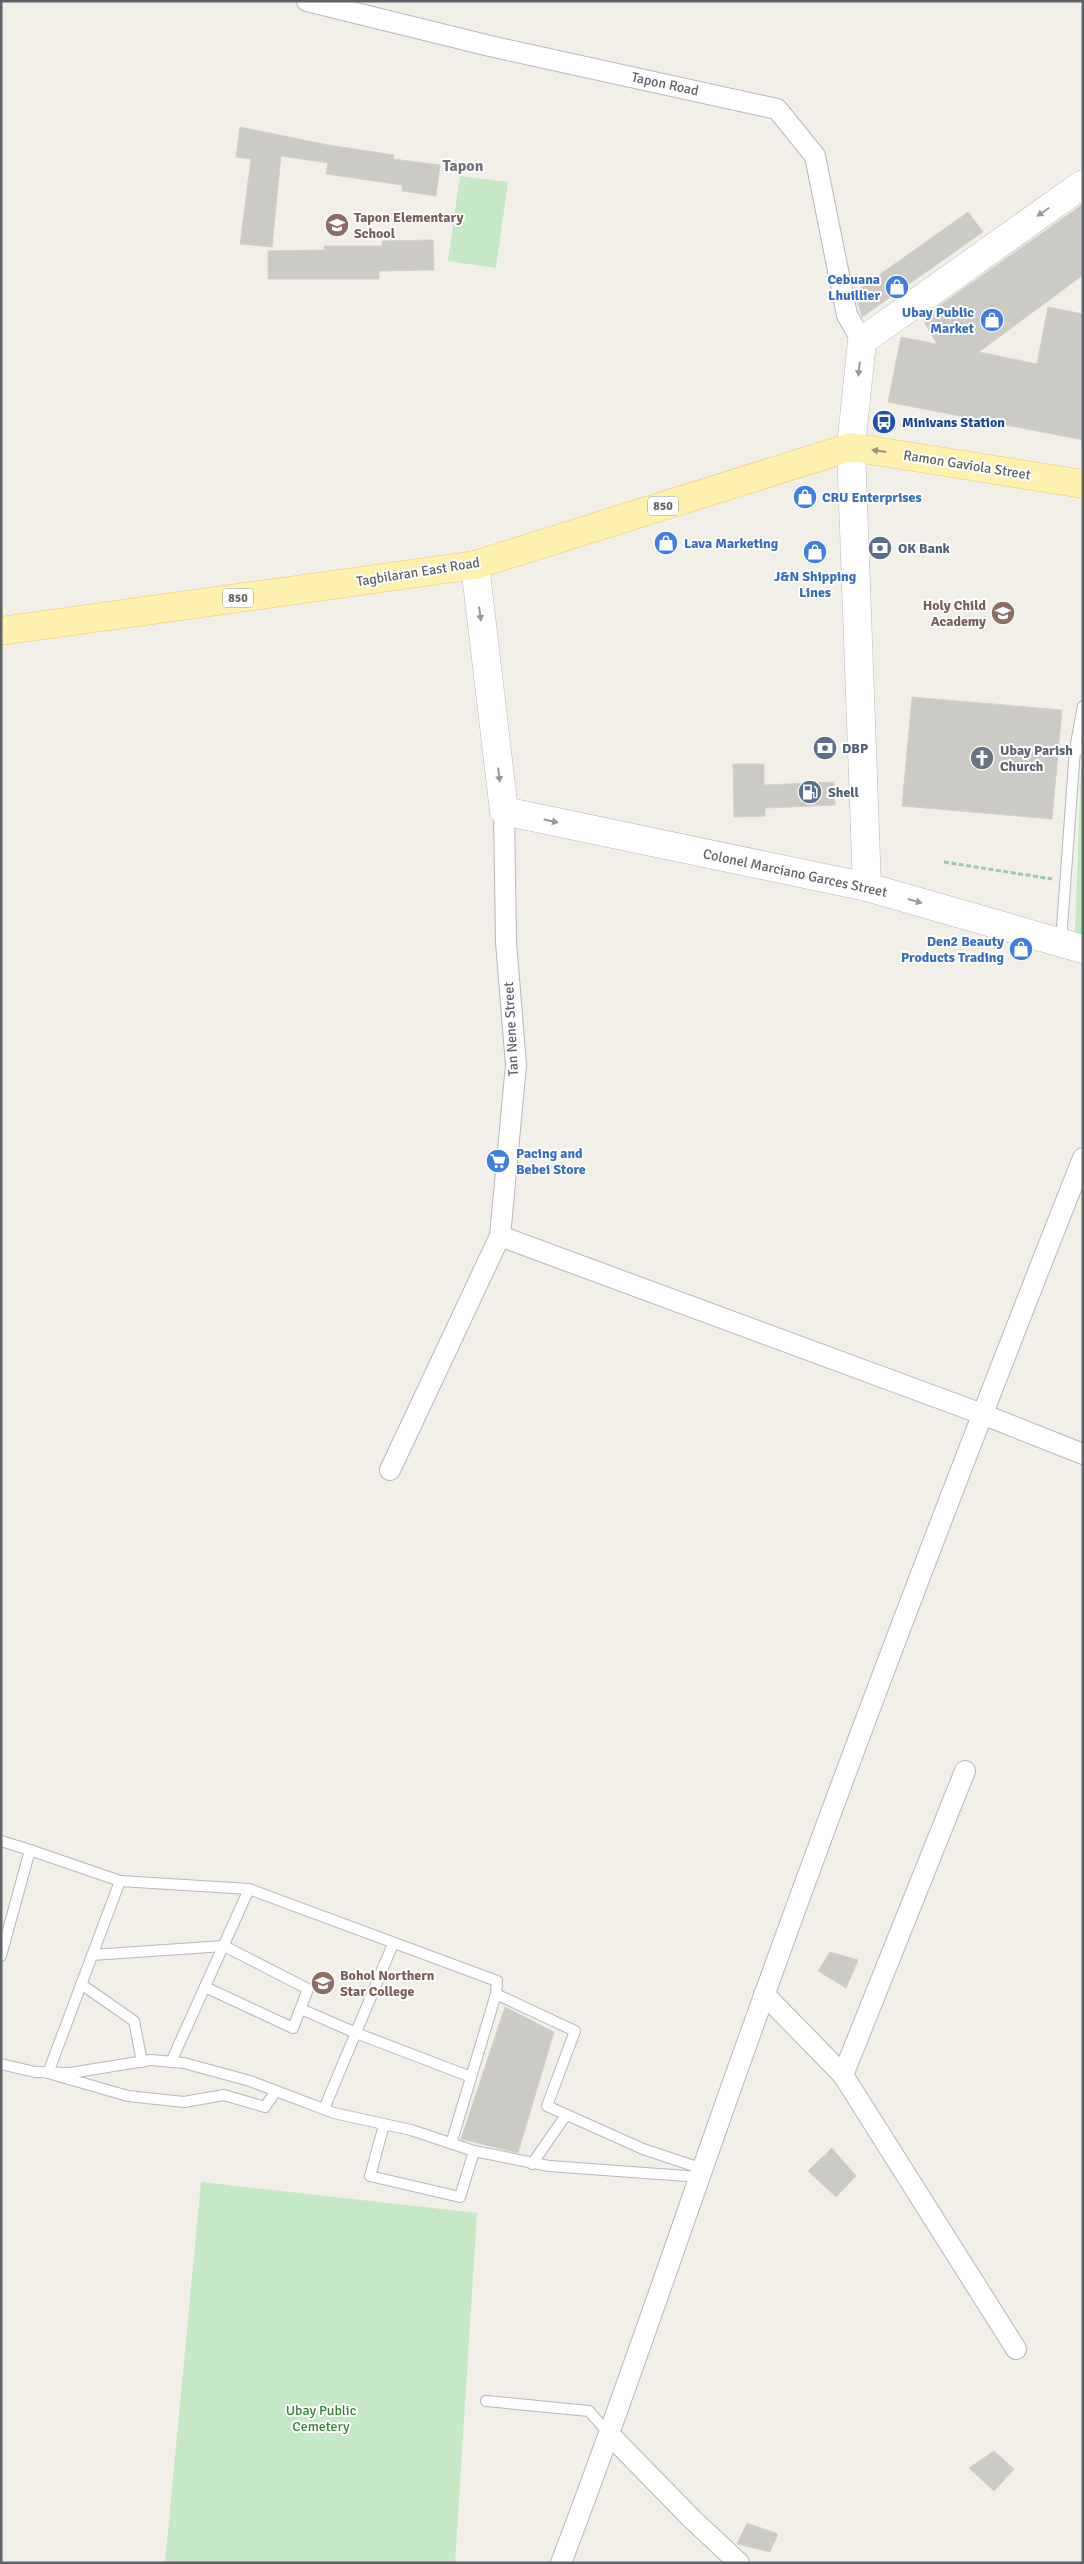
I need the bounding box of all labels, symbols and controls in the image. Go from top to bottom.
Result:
street label: Tapon Road [630,69,700,99]
district label: Tapon [443,156,484,176]
one-way arrow [1037,207,1050,218]
place label: Tapon Elementary School [354,209,464,242]
school or university icon: Tapon Elementary School [324,212,350,238]
place label: Cebuana Lhuillier [827,271,880,304]
shop icon: Cebuana Lhuillier [884,274,910,300]
place label: Ubay Public Market [902,304,975,337]
shop icon: Ubay Public Market [979,307,1005,333]
one-way arrow [855,361,863,377]
bus stop icon: Minivans Station [871,409,897,435]
place label: Minivans Station [902,414,1005,431]
one-way arrow [871,447,887,455]
street label: Ramon Gaviola Street [902,447,1032,483]
shop icon: CRU Enterprises [792,484,818,510]
place label: CRU Enterprises [822,489,922,506]
road number: 850 [648,496,678,516]
shop icon: Lava Marketing [653,530,679,556]
place label: Lava Marketing [684,535,779,552]
bank icon: OK Bank [867,535,893,561]
shop icon: J&N Shipping Lines [802,539,828,565]
place label: OK Bank [898,540,951,557]
street label: Tagbilaran East Road [355,554,481,590]
place label: J&N Shipping Lines [774,568,857,601]
road number: 850 [223,588,253,608]
place label: Holy Child Academy [923,597,986,630]
school or university icon: Holy Child Academy [990,600,1016,626]
one-way arrow [477,606,485,622]
bank icon: DBP [812,735,838,761]
place label: DBP [842,740,868,757]
place label: Ubay Parish Church [1000,742,1073,775]
church icon: Ubay Parish Church [969,745,995,771]
one-way arrow [496,767,504,783]
fuel station icon: Shell [797,779,823,805]
place label: Shell [828,784,860,801]
one-way arrow [544,817,559,825]
street label: Colonel Marciano Garces Street [701,845,889,901]
one-way arrow [908,897,923,905]
place label: Den2 Beauty Products Trading [901,933,1004,966]
shop icon: Den2 Beauty Products Trading [1008,936,1034,962]
street label: Tan Nene Street [500,981,522,1077]
place label: Pacing and Bebei Store [516,1145,586,1178]
supermarket icon: Pacing and Bebei Store [485,1148,511,1174]
place label: Bohol Northern Star College [340,1967,435,2000]
school or university icon: Bohol Northern Star College [310,1970,336,1996]
park label: Ubay Public Cemetery [286,2402,357,2435]

